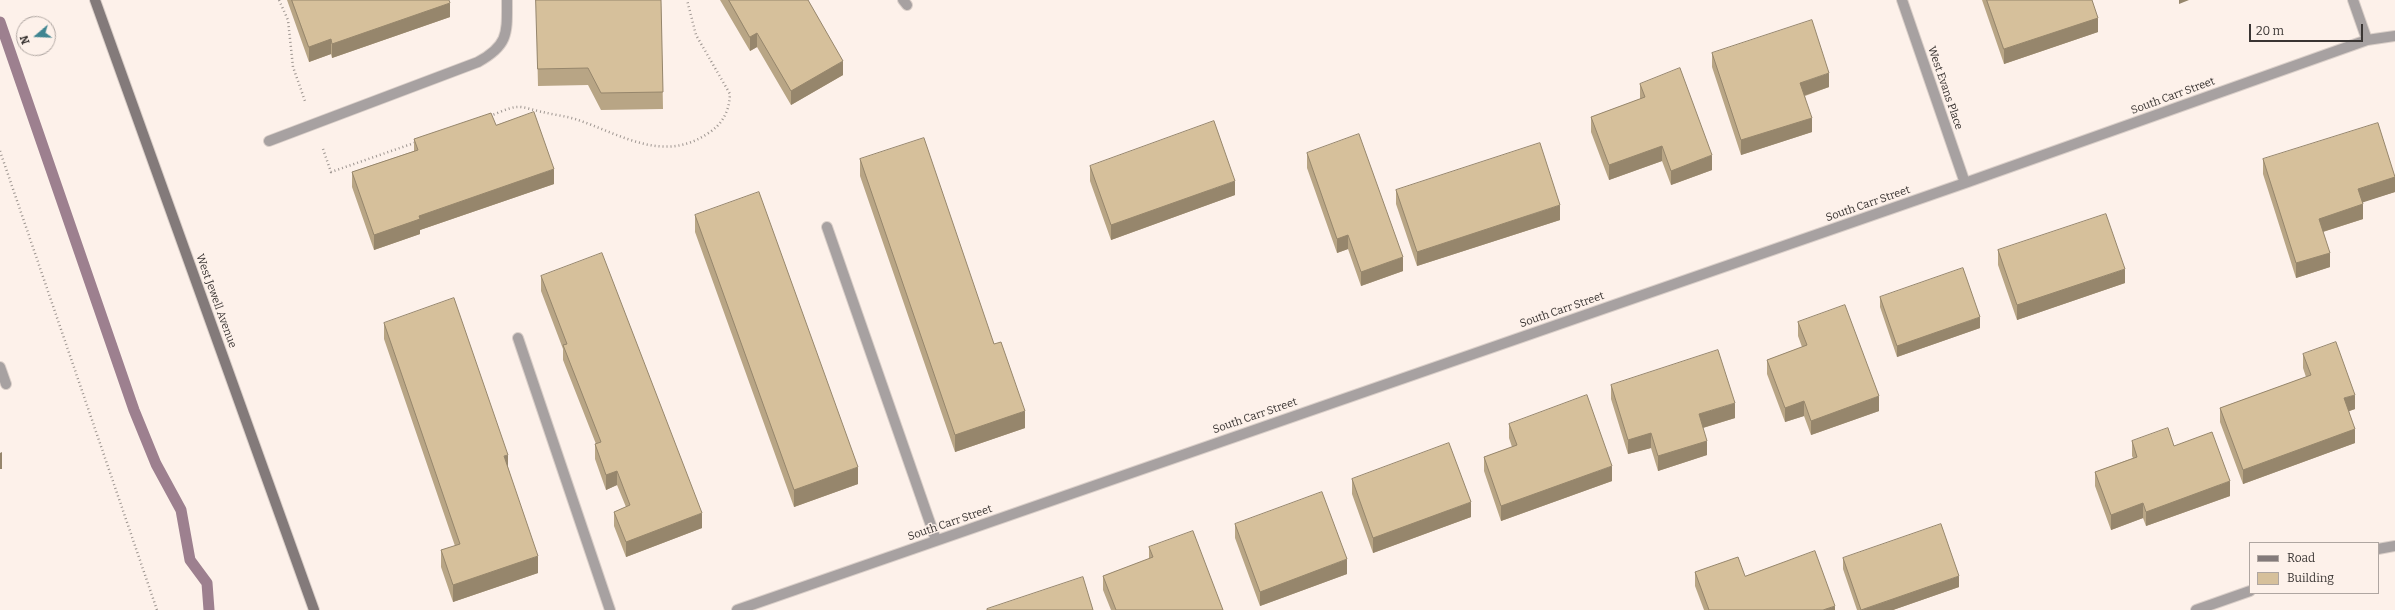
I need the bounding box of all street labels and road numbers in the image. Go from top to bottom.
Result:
street label: West Evans Place [1925,45,1965,131]
street label: South Carr Street [2129,75,2217,117]
street label: South Carr Street [1824,183,1912,225]
street label: West Jewell Avenue [193,252,239,350]
street label: South Carr Street [1518,289,1606,331]
street label: South Carr Street [1211,395,1299,437]
street label: South Carr Street [906,502,994,544]

